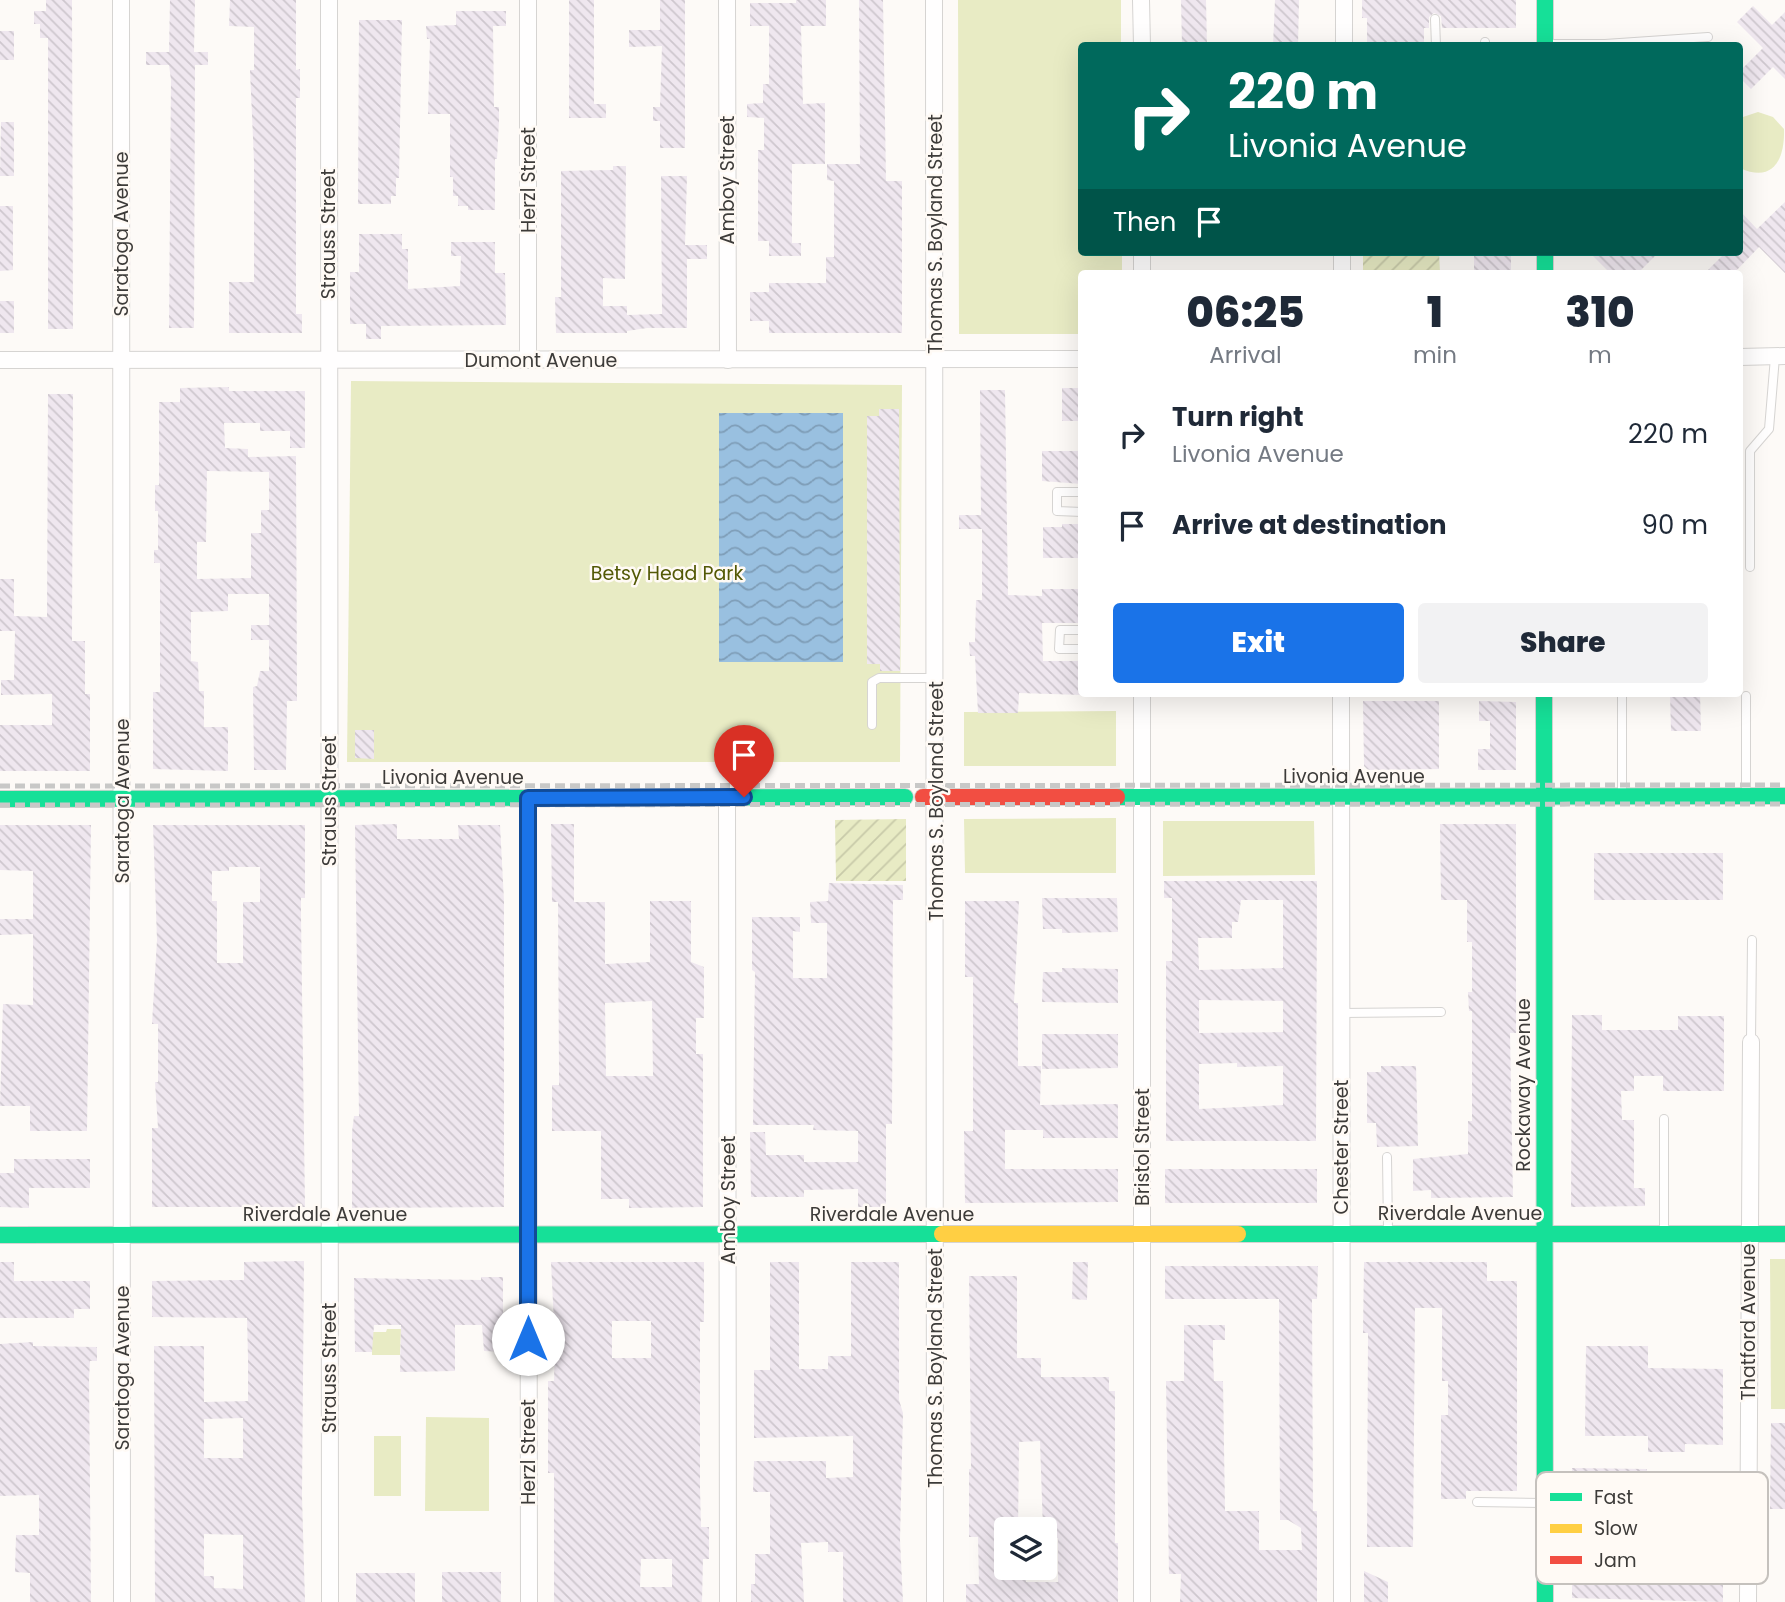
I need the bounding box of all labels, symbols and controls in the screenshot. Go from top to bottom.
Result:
text: 220 m [1228,58,1378,126]
icon: right [1113,70,1204,161]
street label: Thomas S. Boyland Street [922,114,949,354]
street label: Amboy Street [714,116,741,244]
text: Livonia Avenue [1228,123,1467,168]
street label: Herzl Street [515,127,542,233]
street label: Saratoga Avenue [108,151,135,317]
street label: Strauss Street [315,169,342,299]
icon: arrive [1190,203,1228,241]
text: Then [1113,204,1176,240]
text: 06:25 [1186,283,1305,342]
text: 1 [1427,283,1443,342]
text: 310 [1565,283,1635,342]
text: Arrival [1209,339,1282,371]
text: min [1413,339,1457,371]
text: m [1588,339,1612,371]
street label: Dumont Avenue [465,347,617,374]
text: Turn right [1172,399,1304,435]
icon: right [1113,416,1151,454]
text: 220 m [1628,416,1708,452]
text: Livonia Avenue [1172,438,1344,470]
icon: arrive [1113,507,1151,545]
text: Arrive at destination [1172,507,1447,543]
text: 90 m [1642,507,1708,543]
park label: Betsy Head Park [591,560,743,587]
button: Exit [1113,603,1404,683]
button: Share [1418,603,1708,683]
street label: Thomas S. Boyland Street [923,681,950,921]
street label: Saratoga Avenue [109,718,136,884]
pin [714,725,774,797]
street label: Strauss Street [316,736,343,866]
icon: arrive [725,736,763,774]
street label: Livonia Avenue [1283,763,1425,790]
street label: Livonia Avenue [382,764,524,791]
street label: Rockaway Avenue [1510,998,1537,1172]
street label: Chester Street [1328,1079,1355,1215]
street label: Bristol Street [1129,1088,1156,1206]
street label: Amboy Street [715,1136,742,1264]
street label: Riverdale Avenue [1378,1200,1542,1227]
street label: Riverdale Avenue [243,1201,407,1228]
street label: Riverdale Avenue [810,1201,974,1228]
street label: Thatford Avenue [1735,1244,1762,1400]
street label: Thomas S. Boyland Street [922,1248,949,1488]
street label: Saratoga Avenue [109,1285,136,1451]
position arrow [491,1302,565,1376]
street label: Strauss Street [316,1303,343,1433]
street label: Herzl Street [515,1399,542,1505]
legend [1536,1472,1768,1584]
text: Fast [1594,1484,1633,1511]
text: Slow [1594,1515,1638,1542]
map controls [994,1517,1057,1580]
button: layers [994,1517,1057,1580]
text: Jam [1594,1547,1636,1574]

